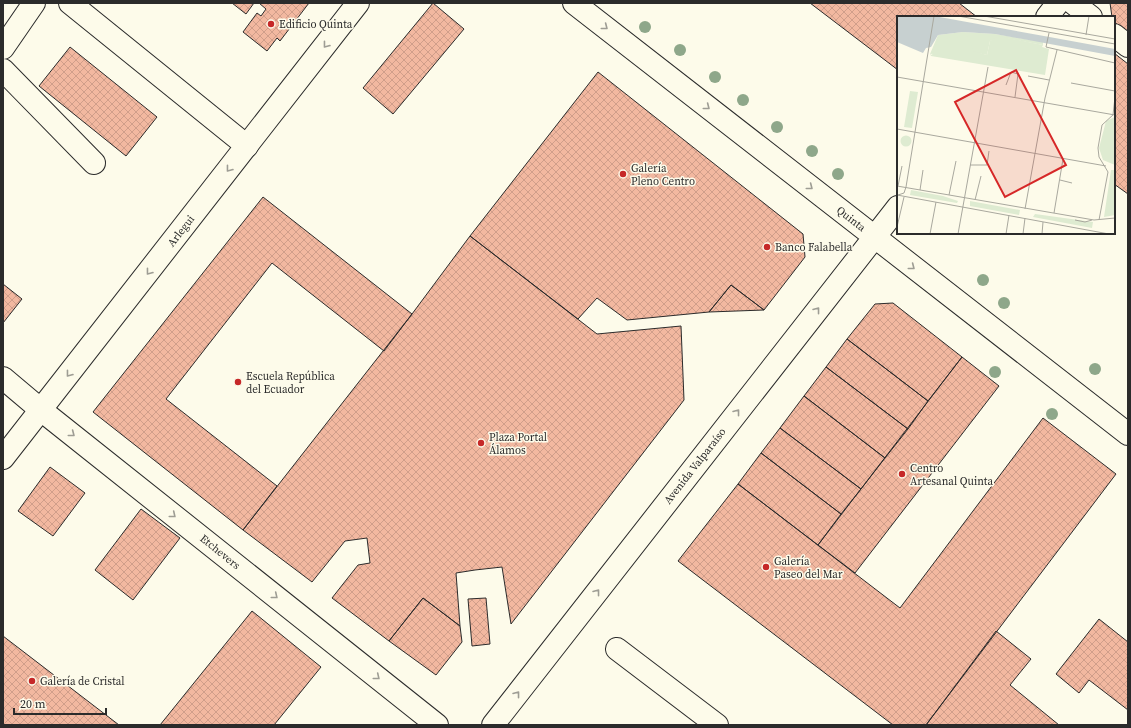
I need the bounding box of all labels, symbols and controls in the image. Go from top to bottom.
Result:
inset map [897,16,1115,234]
place label: Edificio Quinta [279,17,353,32]
marker: Edificio Quinta [266,19,276,29]
one-way arrow [600,22,607,29]
one-way arrow [323,40,330,47]
one-way arrow [703,102,710,109]
place label: Galería Pleno Centro [631,161,695,189]
one-way arrow [226,165,233,172]
marker: Galería Pleno Centro [618,169,628,179]
one-way arrow [805,182,812,189]
street label: Quinta [833,203,869,235]
street label: Arlegui [164,212,198,250]
place label: Banco Falabella [775,240,853,255]
marker: Banco Falabella [762,242,772,252]
one-way arrow [908,262,915,269]
one-way arrow [146,267,153,274]
one-way arrow [813,307,820,314]
place label: Escuela República del Ecuador [246,369,335,397]
one-way arrow [66,370,73,377]
marker: Escuela República del Ecuador [233,377,243,387]
one-way arrow [732,410,739,417]
street label: Avenida Valparaíso [661,425,729,507]
one-way arrow [67,429,74,436]
place label: Plaza Portal Álamos [489,430,547,458]
marker: Plaza Portal Álamos [476,438,486,448]
place label: Centro Artesanal Quinta [910,461,993,489]
marker: Centro Artesanal Quinta [897,469,907,479]
one-way arrow [169,510,176,517]
street label: Etchevers [197,531,243,573]
place label: Galería Paseo del Mar [774,554,843,582]
marker: Galería Paseo del Mar [761,562,771,572]
one-way arrow [592,589,599,596]
one-way arrow [271,591,278,598]
one-way arrow [372,672,379,679]
place label: Galería de Cristal [40,674,125,689]
marker: Galería de Cristal [27,676,37,686]
scale bar [14,690,106,716]
one-way arrow [512,692,519,699]
text: 20 m [20,696,46,712]

